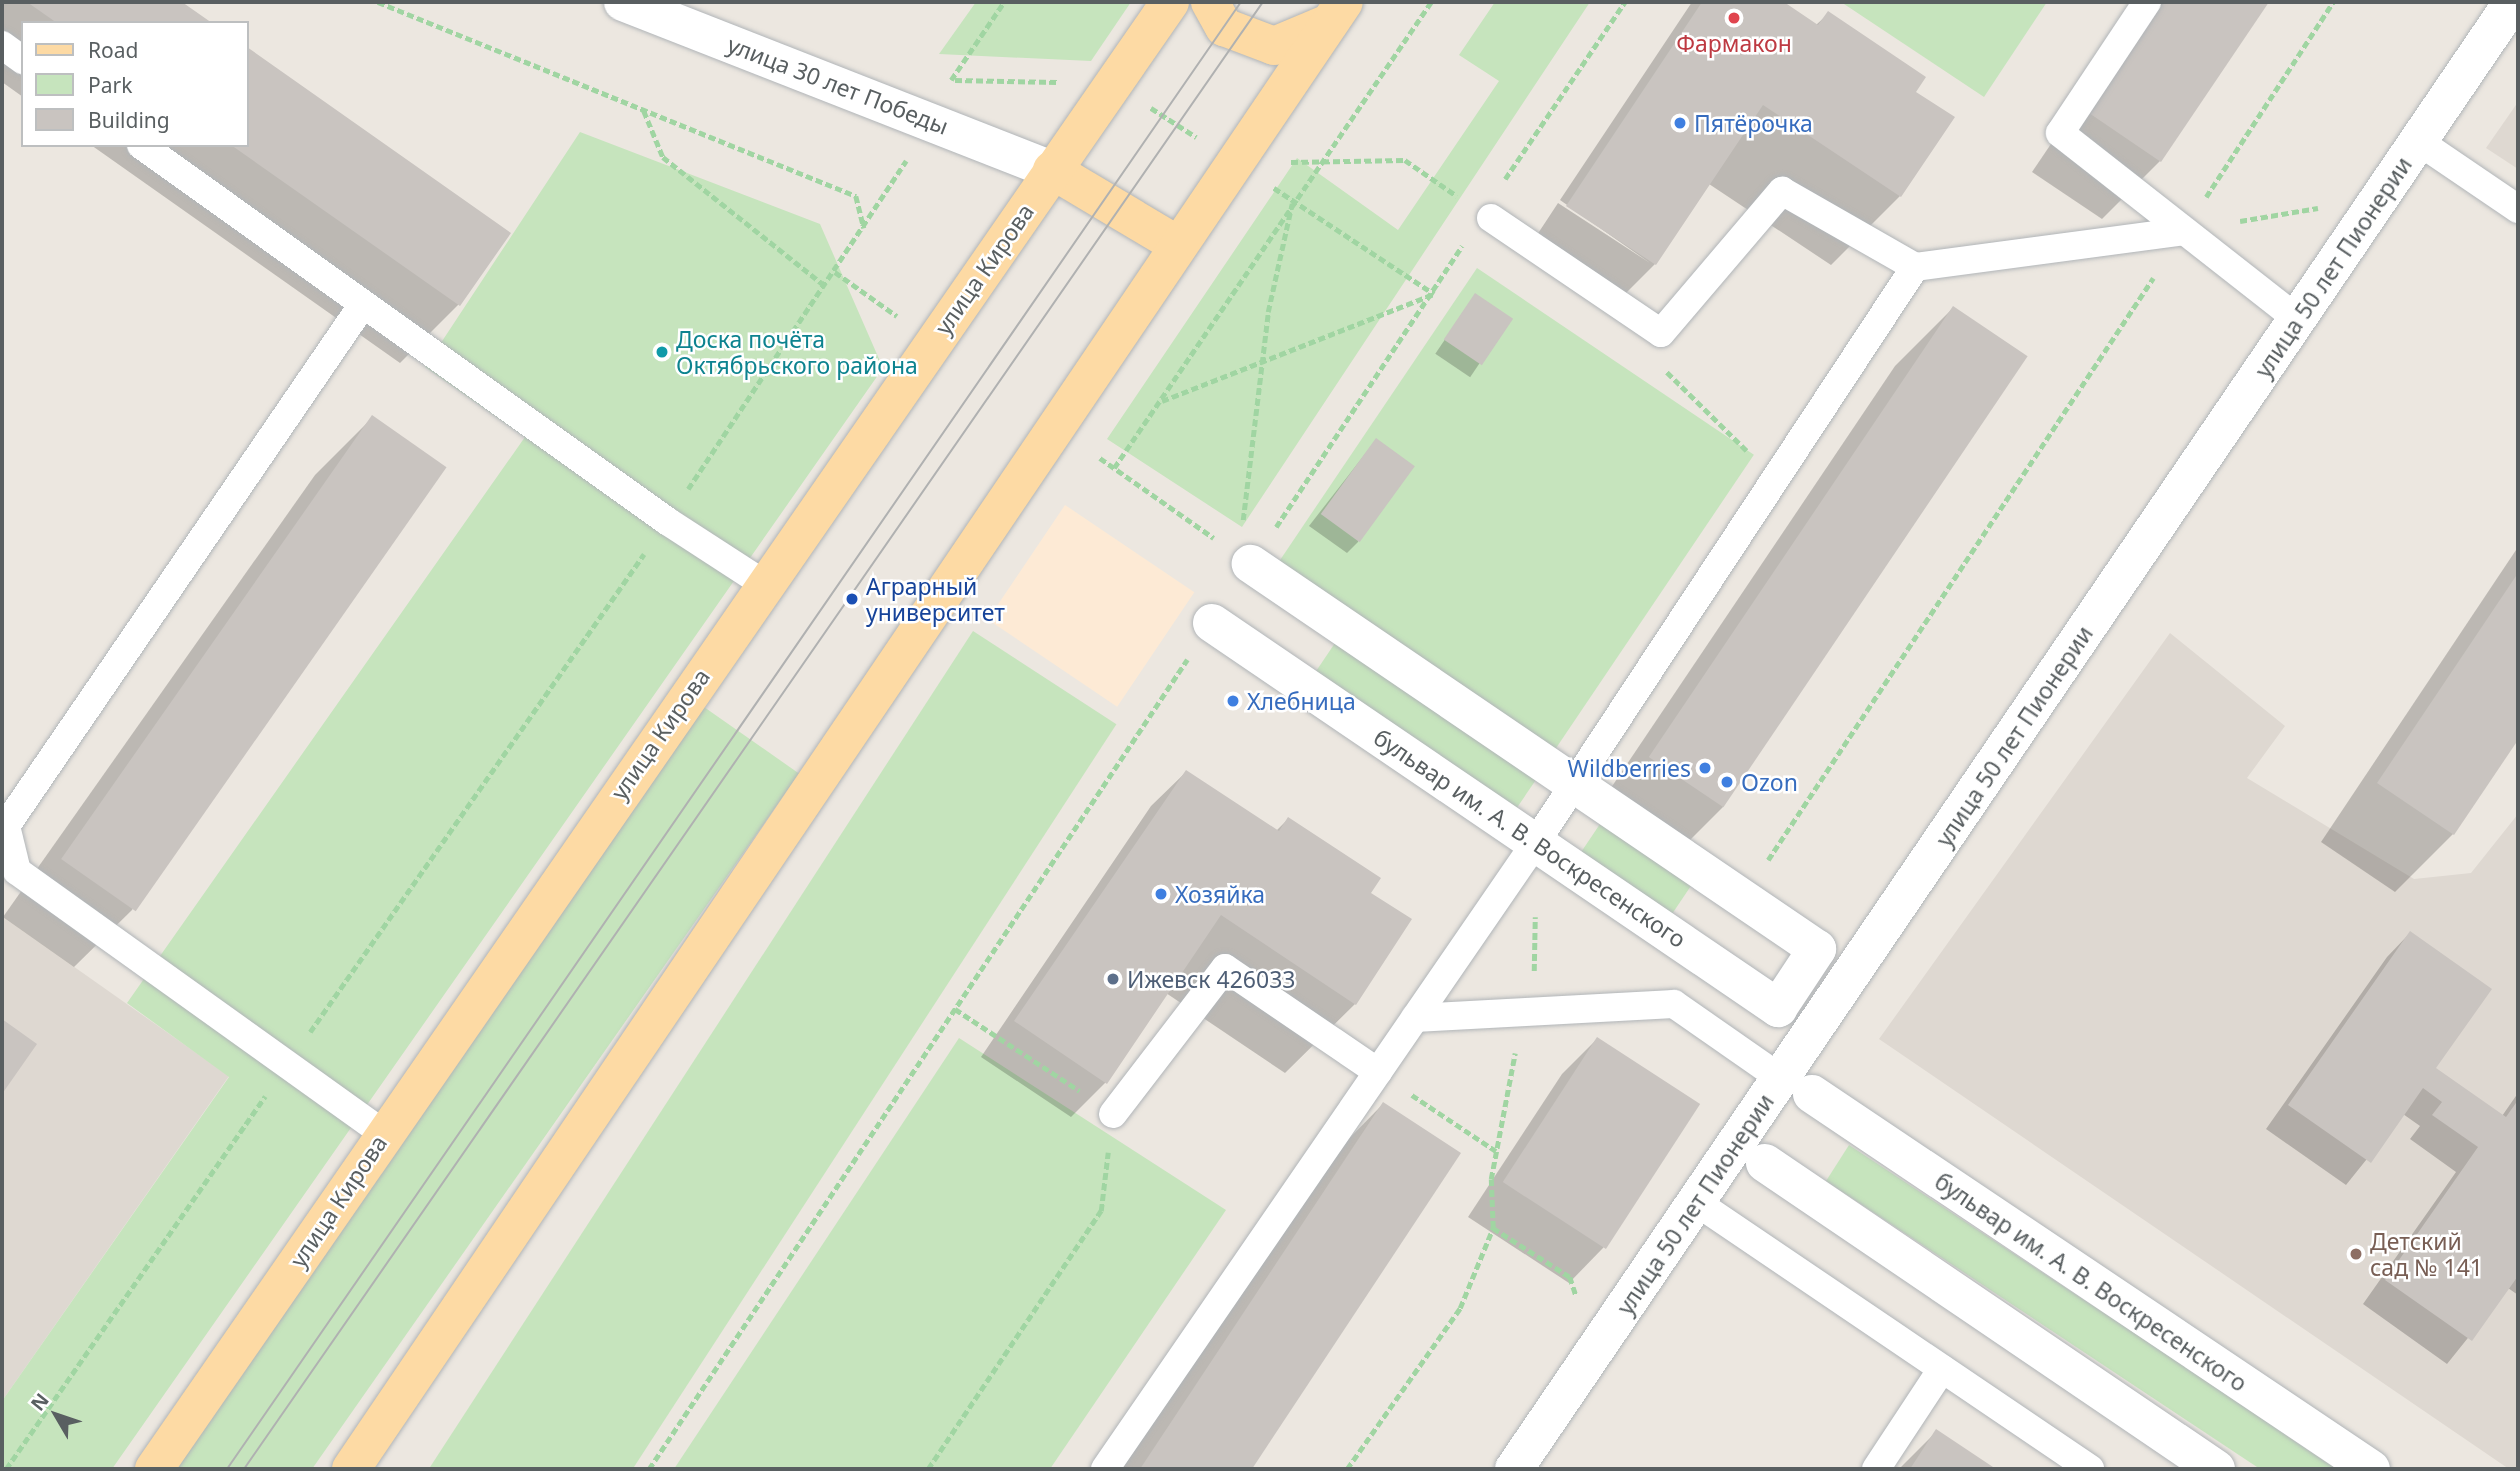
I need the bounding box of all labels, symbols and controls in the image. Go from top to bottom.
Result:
marker: Фармакон [1726,10,1742,26]
legend [21,21,248,147]
place label: Фармакон [1676,29,1792,57]
street label: улица 30 лет Победы [724,30,952,140]
text: Road [88,36,138,64]
text: Park [88,71,132,99]
text: Building [88,106,170,134]
place label: Пятёрочка [1694,109,1813,137]
marker: Пятёрочка [1672,115,1688,131]
street label: улица 50 лет Пионерии [2249,151,2417,383]
street label: улица Кирова [929,198,1039,340]
place label: Доска почёта Октябрьского района [676,325,918,379]
marker: Доска почёта Октябрьского района [654,344,670,360]
place label: Аграрный университет [866,572,1005,626]
marker: Аграрный университет [844,591,860,607]
street label: улица 50 лет Пионерии [1930,620,2098,852]
street label: улица Кирова [605,663,715,805]
place label: Хлебница [1247,687,1356,715]
marker: Хлебница [1225,693,1241,709]
street label: бульвар им. А. В. Воскресенского [1369,723,1691,953]
place label: Wildberries [1568,754,1691,782]
marker: Wildberries [1697,760,1713,776]
place label: Ozon [1741,768,1798,796]
marker: Ozon [1719,774,1735,790]
place label: Хозяйка [1175,880,1265,908]
marker: Хозяйка [1153,886,1169,902]
place label: Ижевск 426033 [1127,965,1295,993]
marker: Ижевск 426033 [1105,971,1121,987]
street label: улица 50 лет Пионерии [1611,1088,1779,1320]
street label: улица Кирова [284,1130,392,1272]
street label: бульвар им. А. В. Воскресенского [1930,1167,2252,1397]
place label: Детский сад № 141 [2370,1227,2483,1281]
marker: Детский сад № 141 [2348,1246,2364,1262]
north arrow [21,1380,91,1450]
text: N [25,1388,55,1416]

